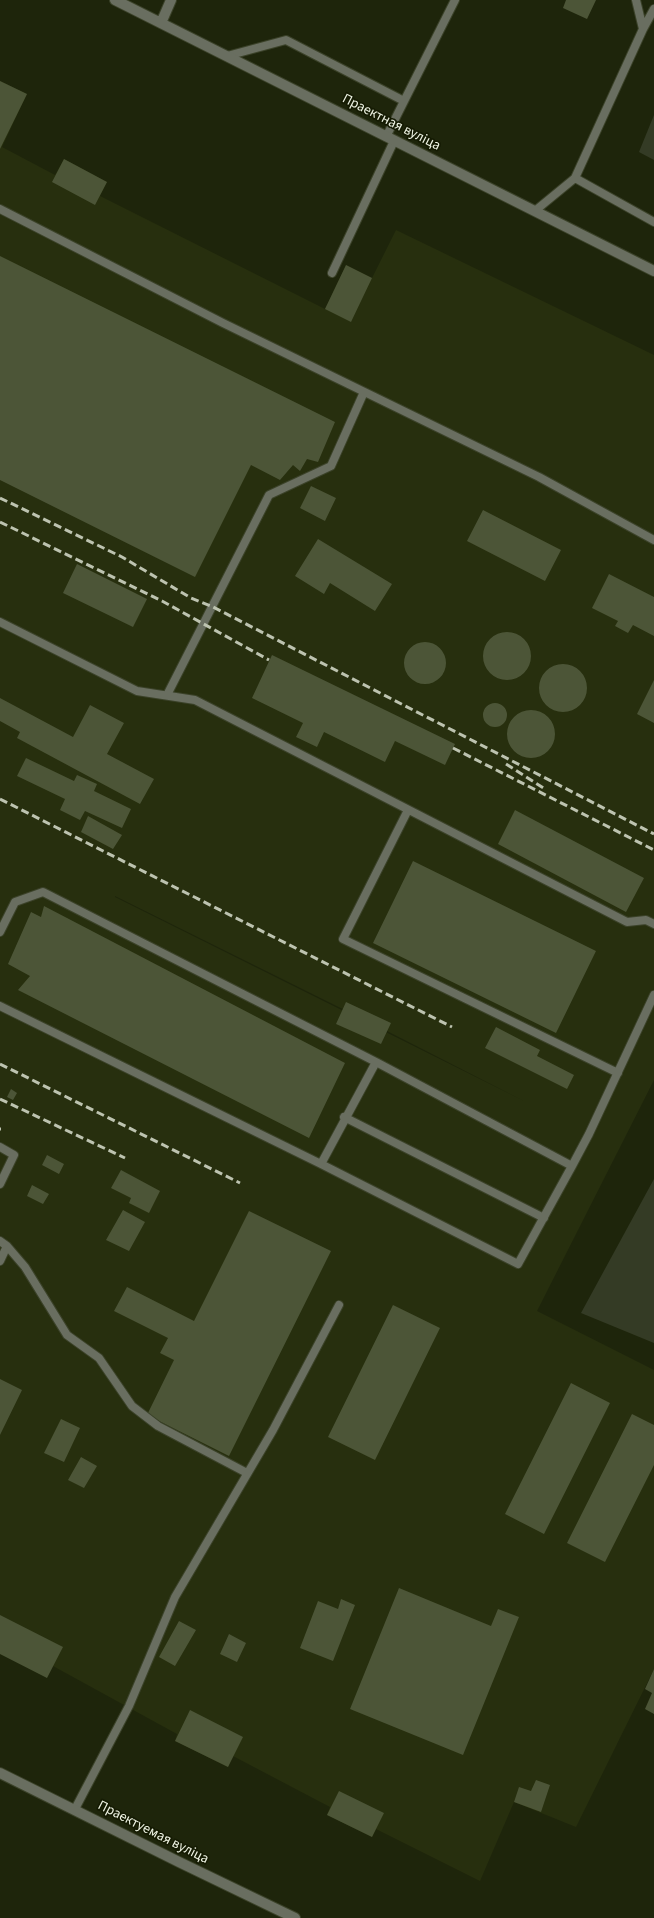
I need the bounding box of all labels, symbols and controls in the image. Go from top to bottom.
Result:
street label: Праектная вуліца [339,91,443,155]
street label: Праектуемая вуліца [95,1798,211,1868]

